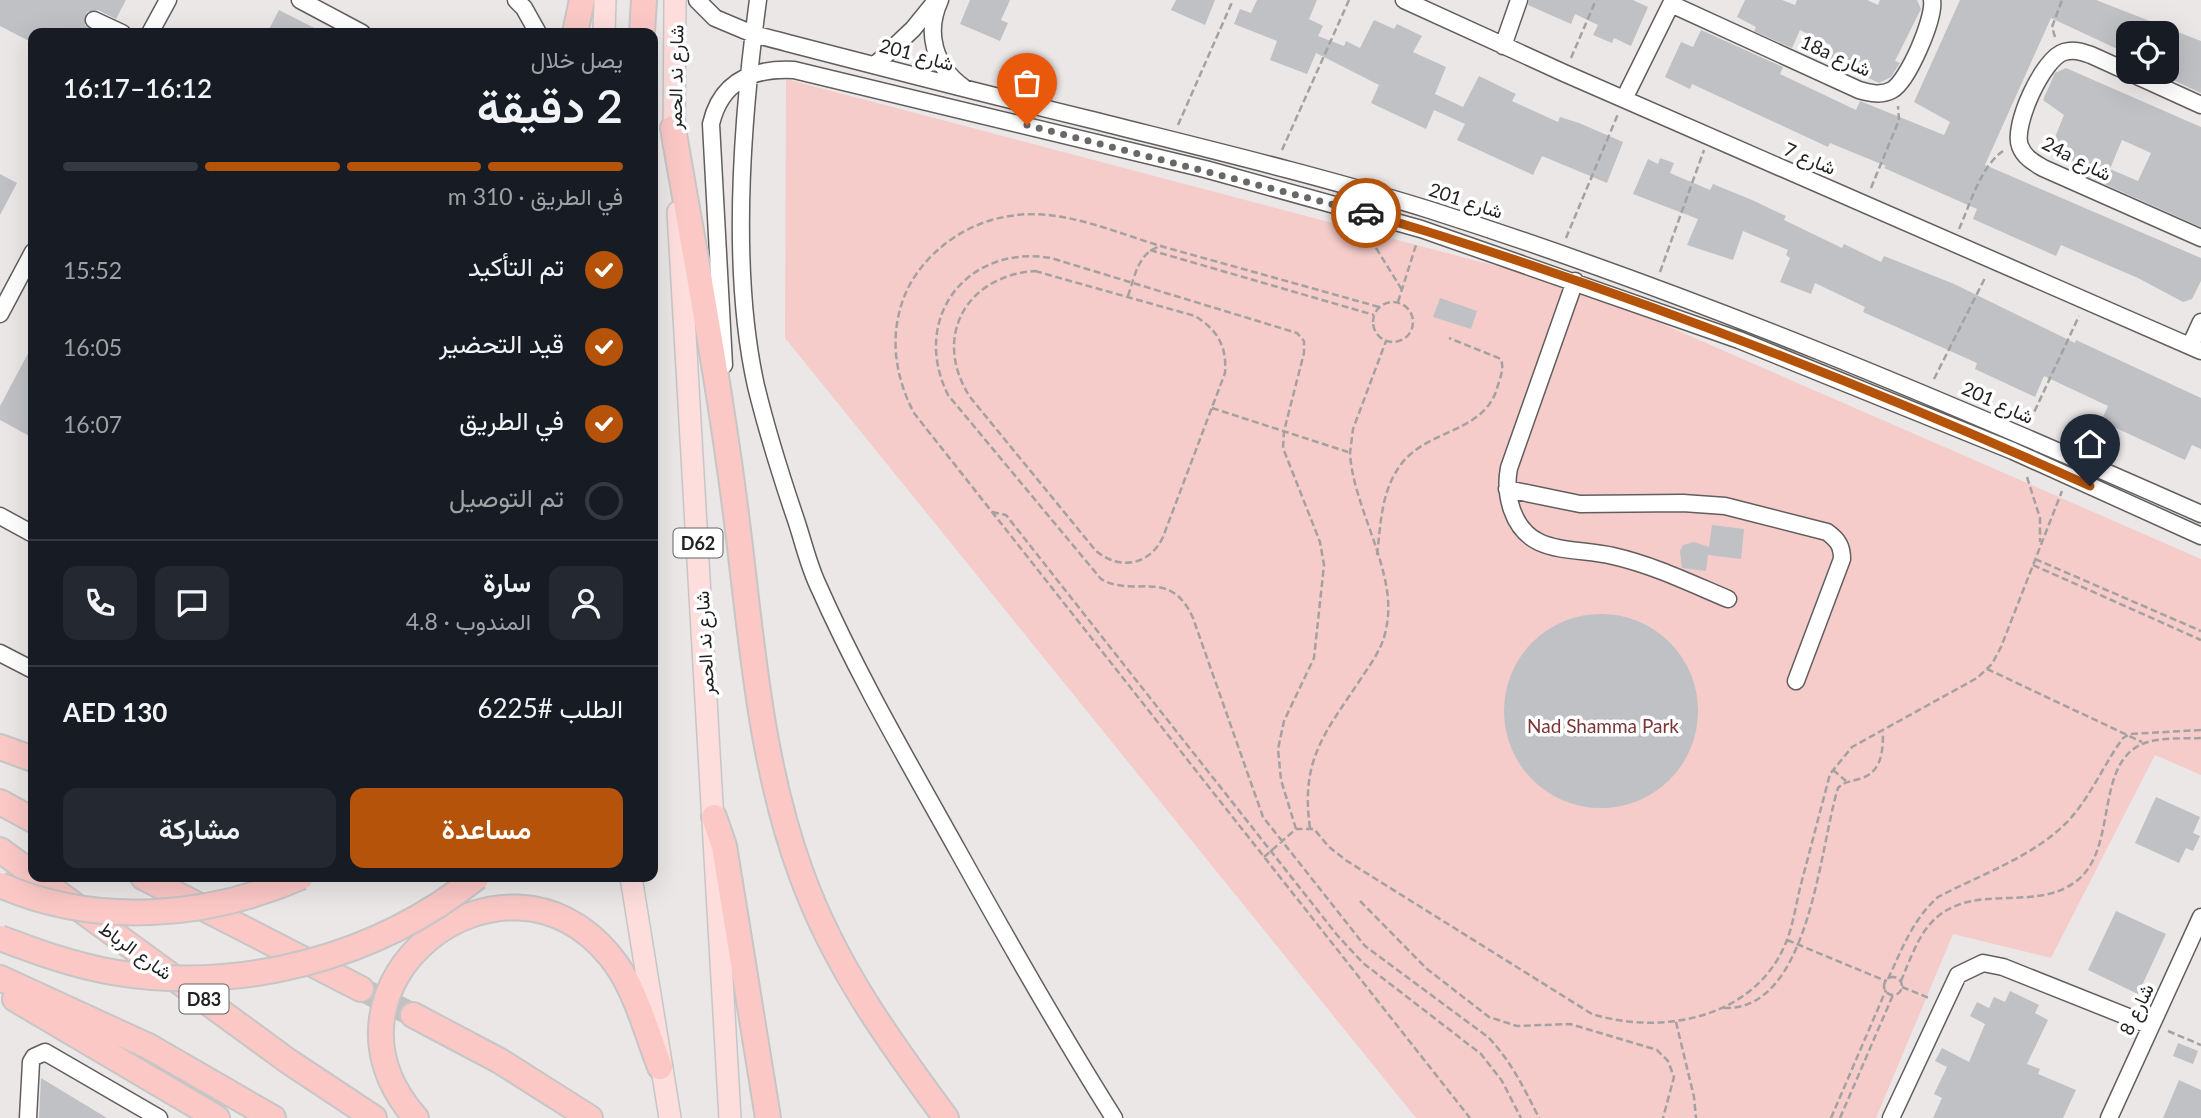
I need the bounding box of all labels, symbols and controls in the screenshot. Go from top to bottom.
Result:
map controls [2116,21,2179,84]
button: locate [2116,21,2179,84]
street label: شارع ند الحمر [663,25,689,130]
street label: 18a شارع [1796,29,1875,83]
street label: شارع 201 [877,33,957,77]
text: يصل خلال [531,45,623,73]
pin [997,53,1057,125]
icon: bag [1008,64,1046,102]
text: 16:12–16:17 [63,72,212,104]
text: 2 دقيقة [477,78,623,133]
street label: 24a شارع [2038,131,2115,187]
street label: شارع 7 [1780,137,1839,181]
street label: شارع 201 [1426,177,1506,225]
courier [1331,178,1401,248]
text: في الطريق · 310 m [448,182,623,210]
icon: car [1347,194,1385,232]
text: تم التأكيد [468,250,564,282]
icon: check [585,251,623,289]
text: 15:52 [63,256,122,284]
text: قيد التحضير [439,327,564,359]
icon: check [585,328,623,366]
text: 16:05 [63,333,122,361]
street label: شارع 201 [1958,376,2037,430]
text: في الطريق [459,404,564,436]
icon: check [585,405,623,443]
text: 16:07 [63,410,122,438]
pin [2060,414,2120,486]
icon: home [2071,425,2109,463]
text: تم التوصيل [449,481,564,513]
road number: D62 [674,528,722,558]
button: phone [63,566,137,640]
button: chat [155,566,229,640]
text: سارة [483,566,531,598]
button: person [549,566,623,640]
street label: شارع ند الحمر [690,590,720,697]
text: المندوب · 4.8 [406,607,531,635]
text: الطلب #6225 [477,692,623,724]
text: AED 130 [63,696,167,728]
park label: Nad Shamma Park [1527,714,1679,737]
button: مشاركة [63,788,336,868]
button: مساعدة [350,788,623,868]
street label: شارع الرباط [94,916,177,986]
street label: شارع 8 [2114,980,2160,1039]
road number: D83 [180,984,228,1014]

